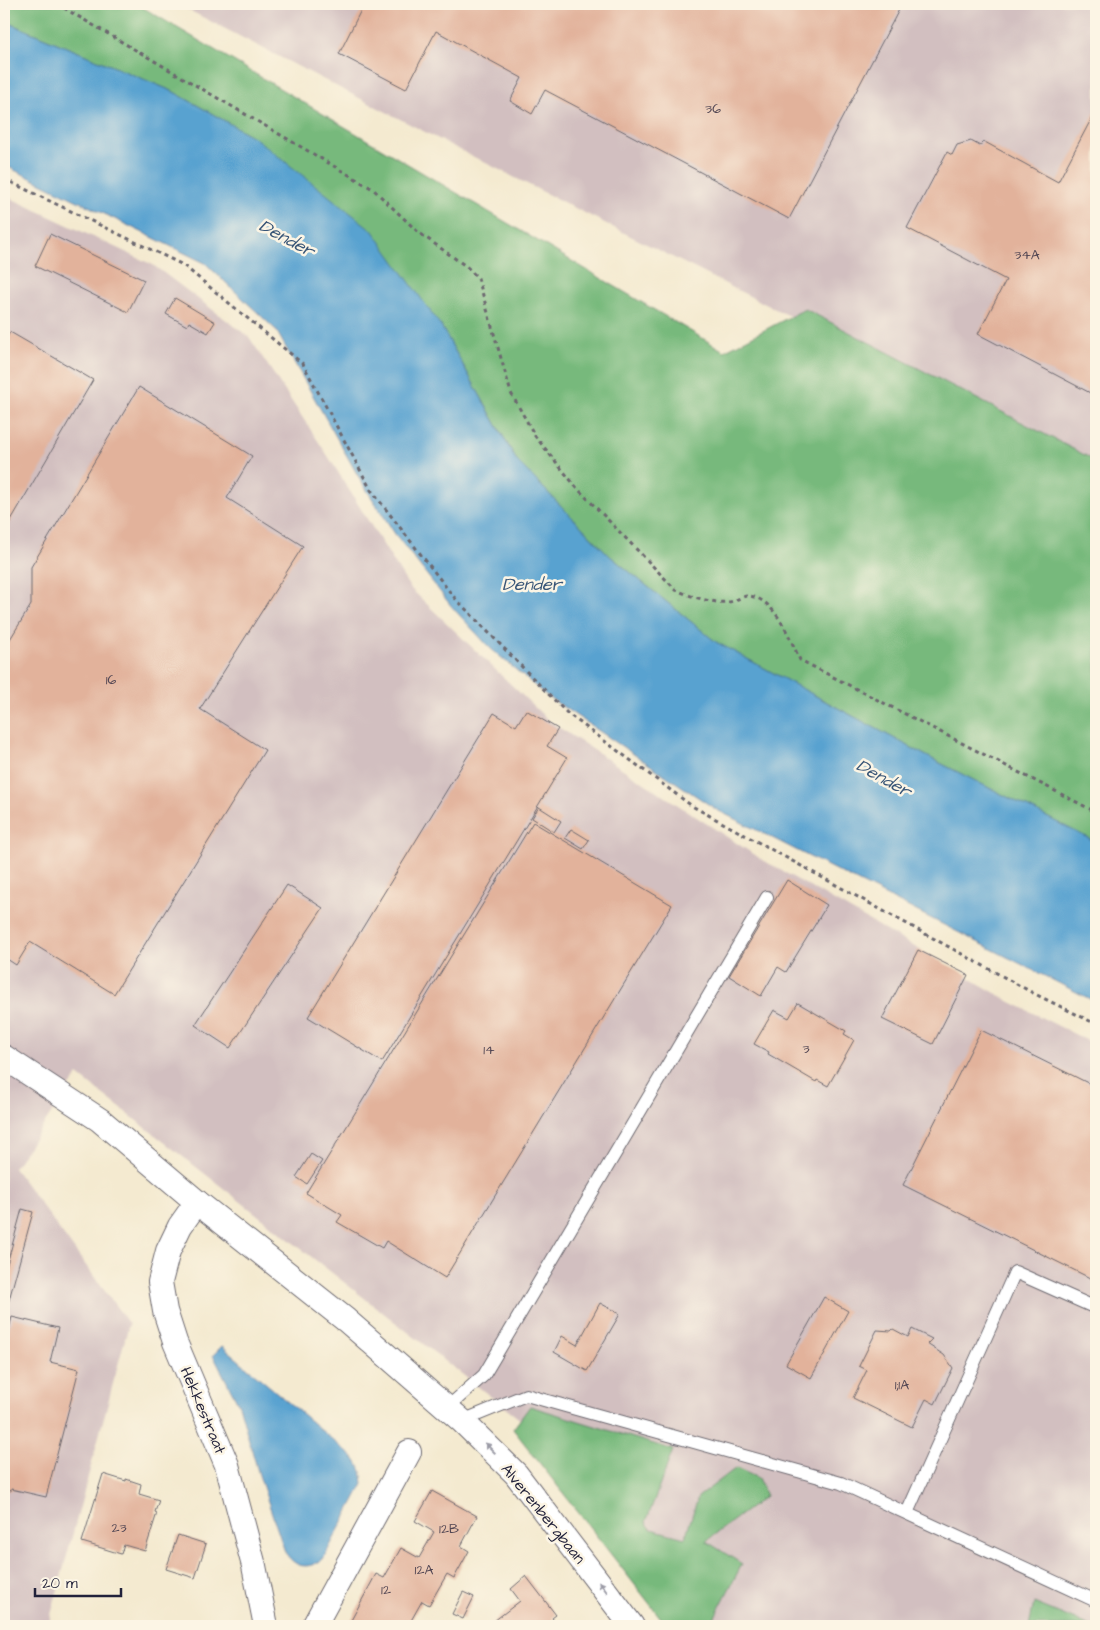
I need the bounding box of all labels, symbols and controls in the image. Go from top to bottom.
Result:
house number: 36 [705,99,721,119]
water label: Dender [255,213,321,264]
house number: 34A [1014,245,1040,265]
water label: Dender [502,572,564,597]
house number: 16 [106,670,117,690]
water label: Dender [852,753,918,805]
house number: 3 [802,1039,810,1059]
house number: 14 [483,1040,495,1060]
street label: Hekkestraat [175,1363,232,1458]
house number: 1;1A [895,1375,909,1395]
one-way arrow [484,1442,496,1454]
street label: Alverenbergbaan [495,1459,591,1569]
house number: 23 [111,1518,127,1538]
house number: 12B [439,1519,459,1539]
house number: 12A [415,1560,433,1580]
scale bar [35,1565,121,1597]
text: 20 m [42,1573,78,1594]
house number: 12 [381,1580,391,1600]
one-way arrow [598,1581,608,1594]

